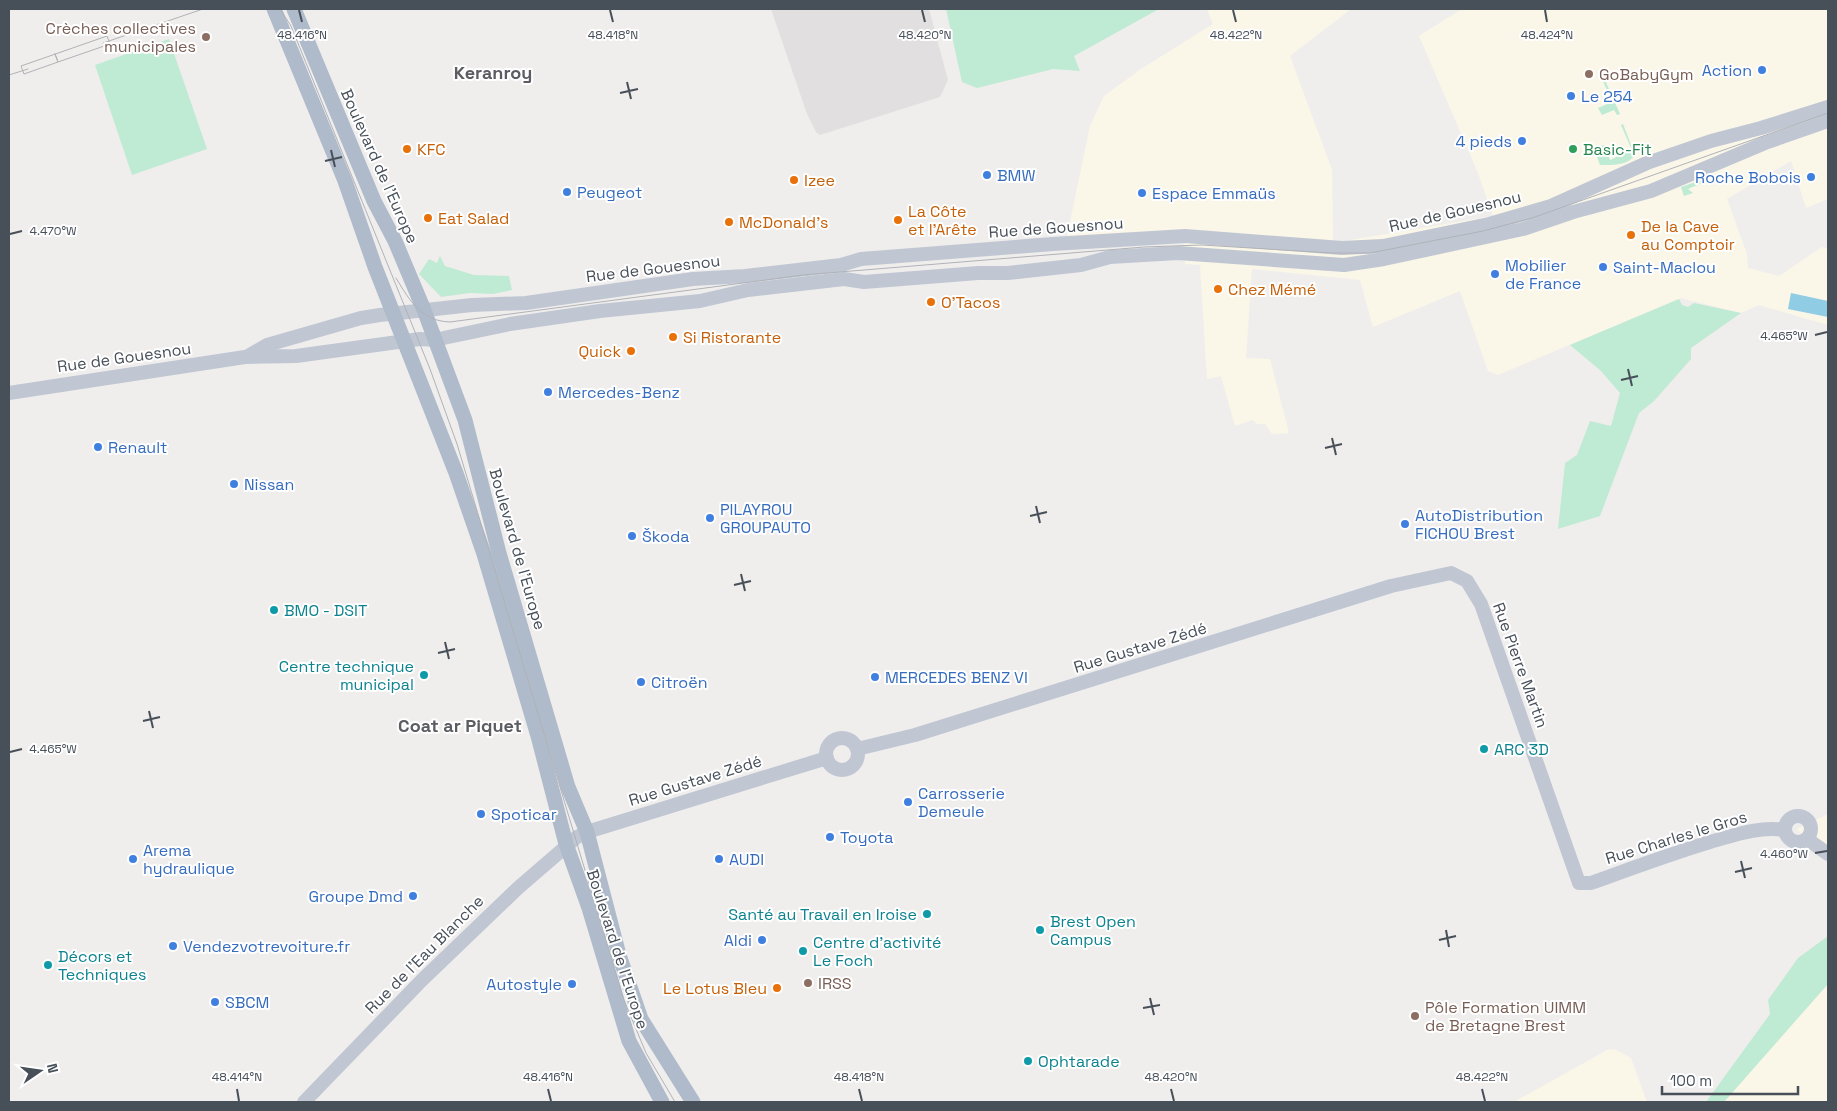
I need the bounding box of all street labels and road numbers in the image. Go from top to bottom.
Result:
street label: Boulevard de l'Europe [336,86,423,247]
street label: Rue de Gouesnou [1387,186,1523,237]
street label: Rue de Gouesnou [988,212,1124,243]
street label: Rue de Gouesnou [585,250,721,287]
street label: Rue de Gouesnou [56,338,192,377]
street label: Boulevard de l'Europe [484,466,551,632]
street label: Rue Pierre Martin [1488,600,1553,731]
street label: Rue Gustave Zédé [1071,617,1209,678]
street label: Rue Gustave Zédé [626,750,764,811]
street label: Rue Charles le Gros [1603,806,1749,869]
street label: Boulevard de l'Europe [582,866,653,1032]
street label: Rue de l'Eau Blanche [361,891,488,1018]

